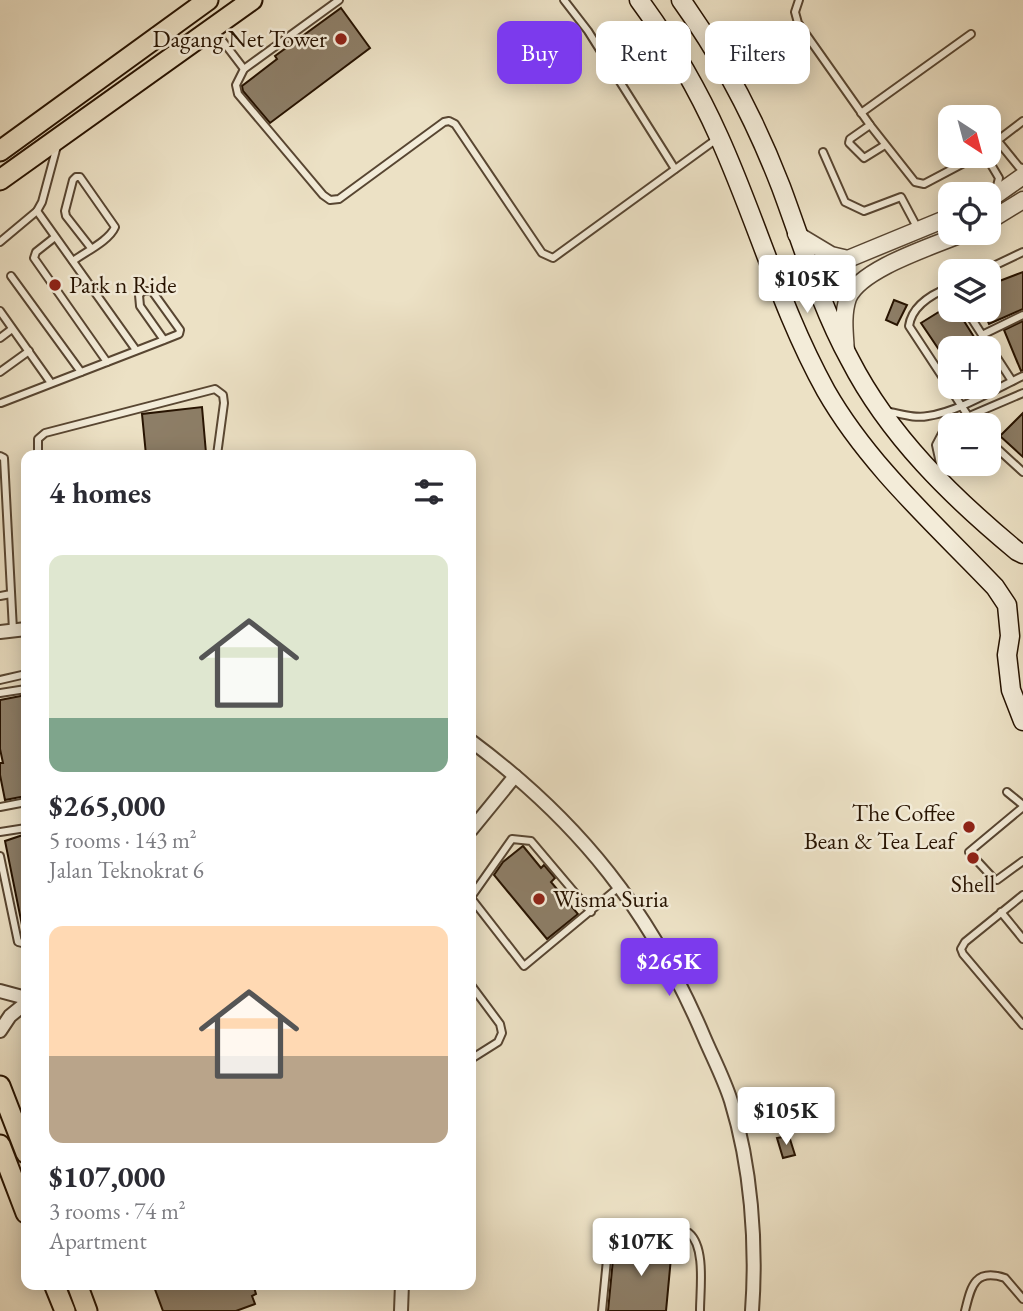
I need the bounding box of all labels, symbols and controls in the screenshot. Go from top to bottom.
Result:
chip: Buy [497,21,582,84]
chip: Rent [596,21,691,84]
chip: Filters [705,21,810,84]
place label: Dagang Net Tower [152,23,327,54]
marker: Dagang Net Tower [333,31,349,47]
north arrow [938,105,1001,168]
map controls [938,105,1001,476]
button: locate [938,182,1001,245]
pin: $105K [758,256,856,315]
button: layers [938,259,1001,322]
text: $105K [775,263,839,293]
place label: Park n Ride [69,269,177,300]
marker: Park n Ride [47,277,63,293]
button: + [938,336,1001,399]
button: − [938,413,1001,476]
text: 4 homes [49,473,151,512]
icon: filters [410,473,448,511]
icon: home [186,600,312,726]
text: $265,000 [49,786,165,825]
place label: The Coffee Bean & Tea Leaf [804,797,958,856]
marker: The Coffee Bean & Tea Leaf [961,819,977,835]
text: 5 rooms · 143 m² [49,825,197,855]
marker: Shell [965,850,981,866]
text: Jalan Teknokrat 6 [49,855,204,885]
place label: Shell [951,868,995,899]
place label: Wisma Suria [553,883,669,914]
marker: Wisma Suria [531,891,547,907]
pin: $265K [620,939,718,998]
text: $265K [637,946,701,976]
icon: home [186,971,312,1097]
pin: $105K [737,1088,835,1147]
text: $105K [754,1095,818,1125]
text: $107,000 [49,1157,165,1196]
text: 3 rooms · 74 m² [49,1196,186,1226]
pin: $107K [592,1218,690,1278]
text: Apartment [49,1226,147,1256]
text: $107K [609,1226,673,1256]

